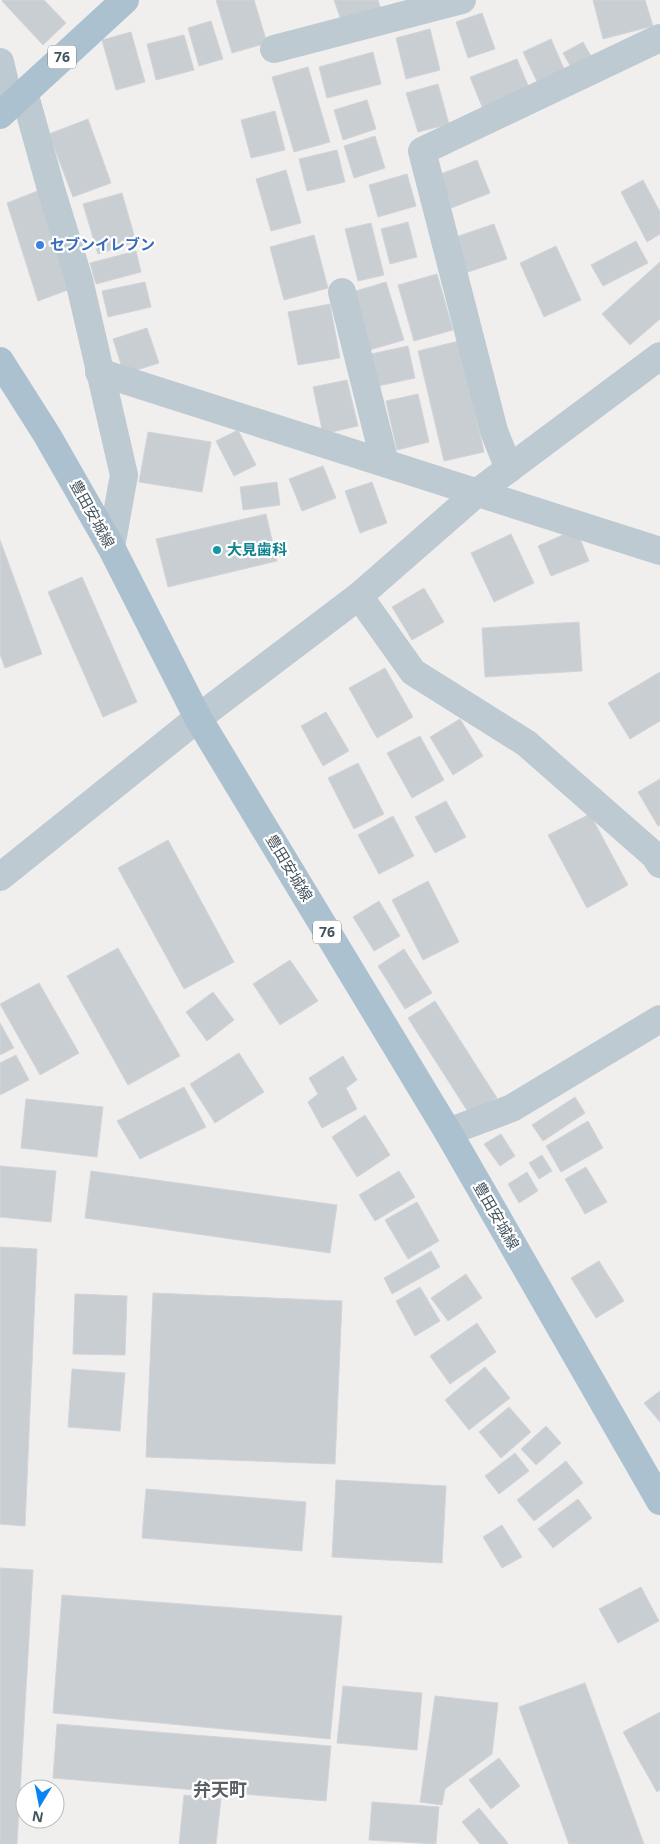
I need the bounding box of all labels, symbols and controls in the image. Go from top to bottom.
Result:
road number: 76 [48,46,76,68]
place label: セブンイレブン [50,234,155,254]
marker: セブンイレブン [34,239,46,251]
street label: 豊田安城線 [66,476,120,551]
place label: 大見歯科 [227,539,287,559]
marker: 大見歯科 [211,544,223,556]
street label: 豊田安城線 [262,830,318,905]
road number: 76 [313,920,341,944]
street label: 豊田安城線 [469,1178,524,1253]
district label: 弁天町 [193,1777,247,1801]
north arrow [15,1779,65,1829]
text: N [30,1807,45,1828]

